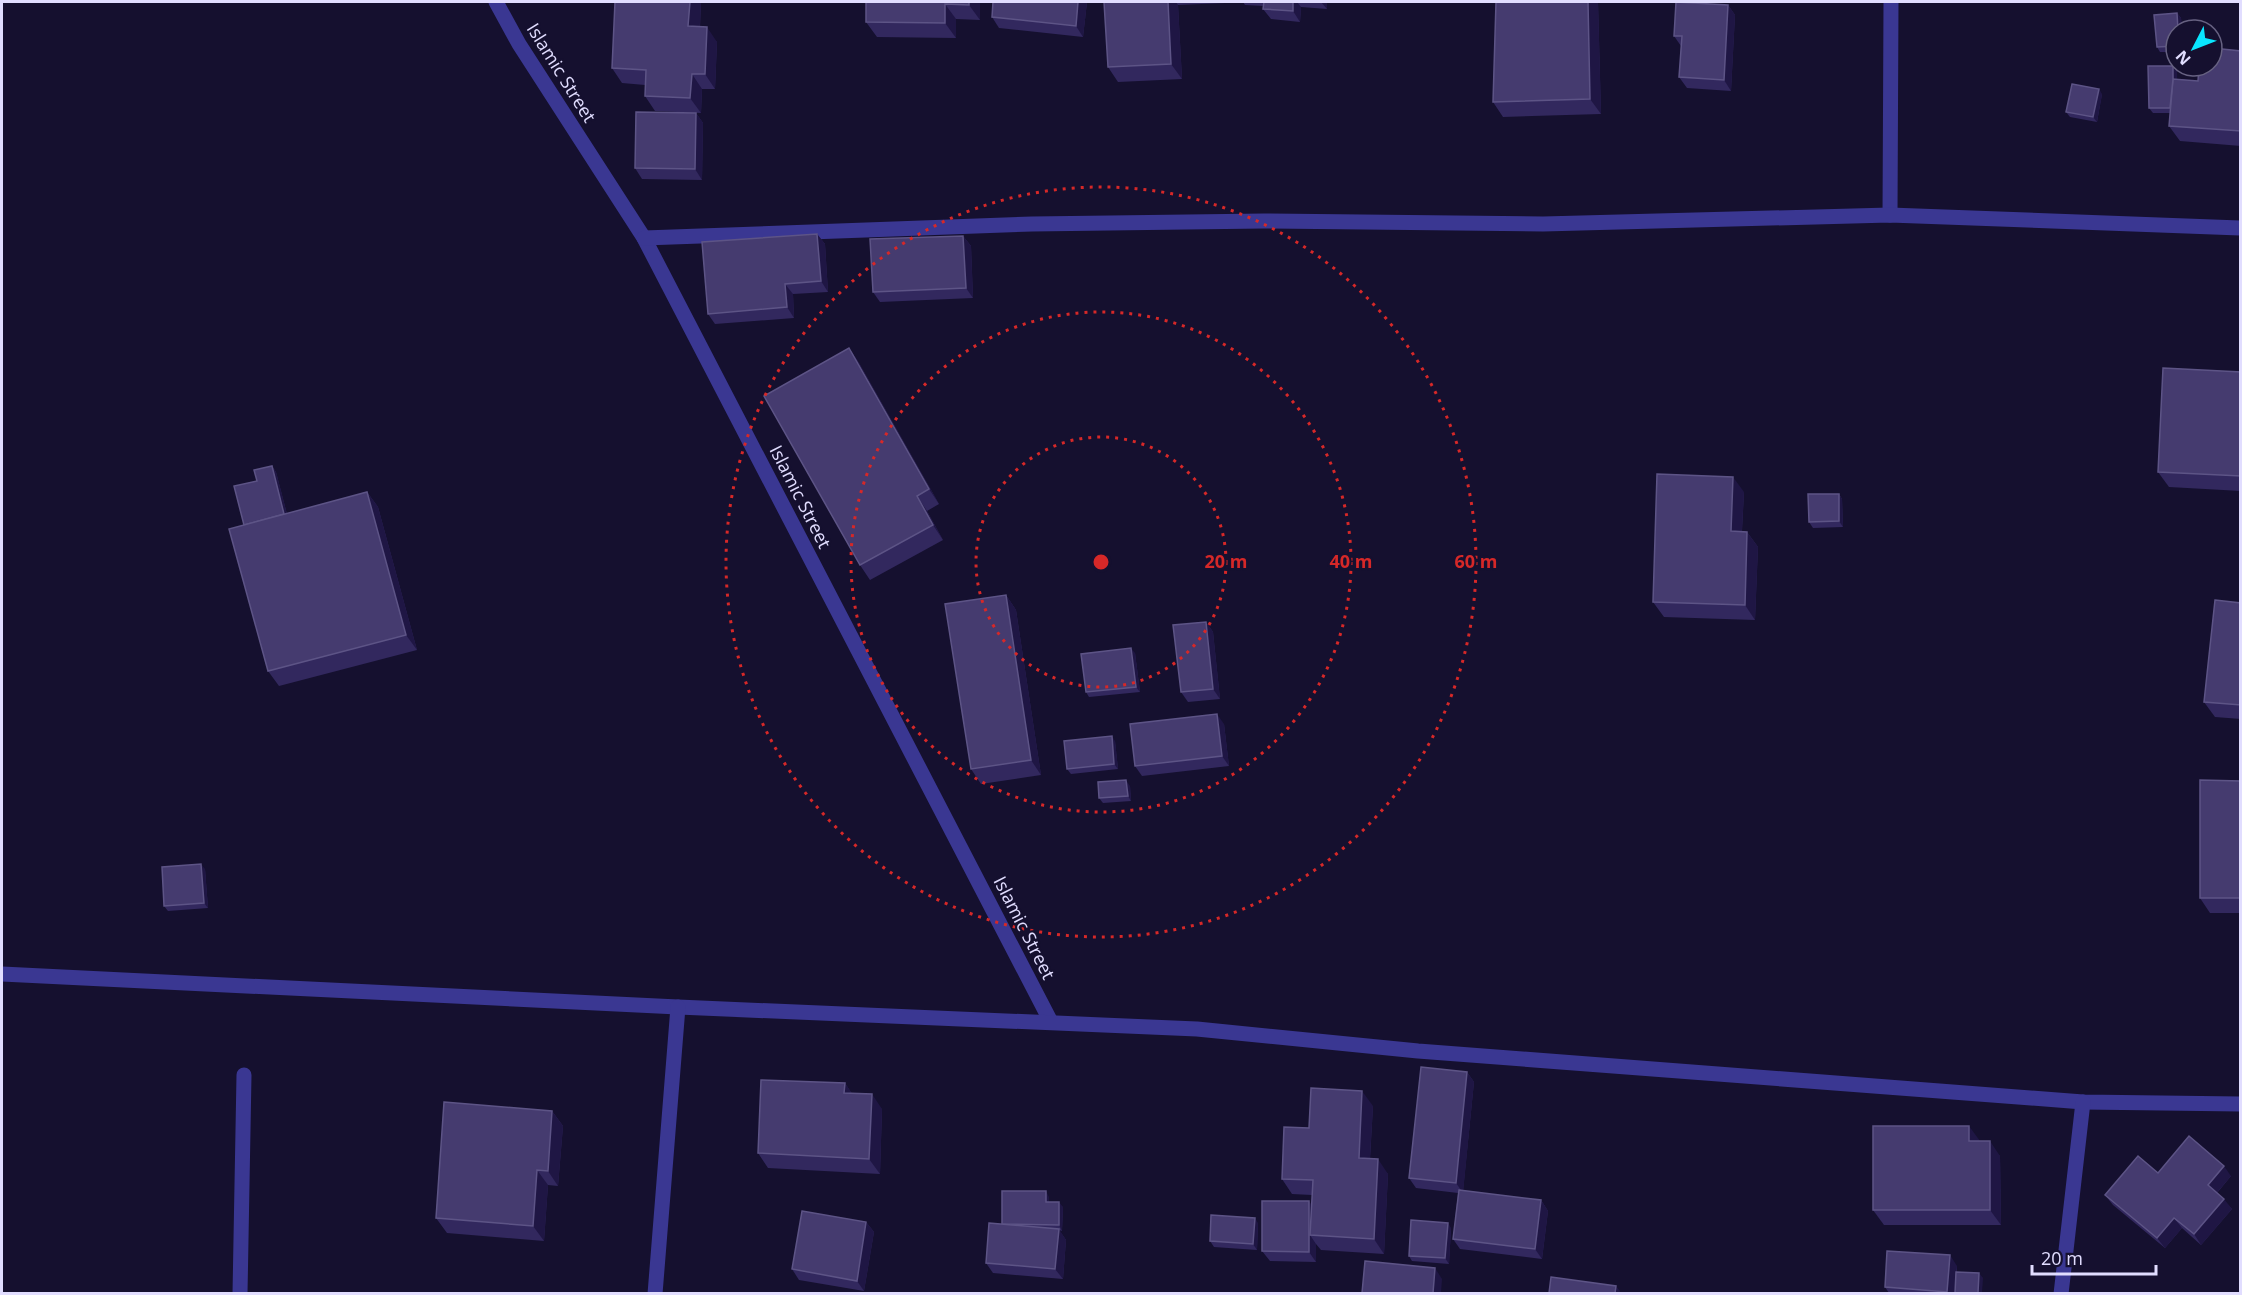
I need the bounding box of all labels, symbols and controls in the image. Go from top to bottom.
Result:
street label: Islamic Street [522,18,602,127]
north arrow [2164,18,2224,78]
text: N [2170,46,2195,70]
street label: Islamic Street [765,441,837,552]
text: 20 m [1205,549,1247,573]
text: 40 m [1330,549,1372,573]
text: 60 m [1455,549,1497,573]
centre of rings [1091,552,1111,572]
street label: Islamic Street [989,872,1061,983]
scale bar [2032,1238,2156,1276]
text: 20 m [2041,1246,2083,1270]

